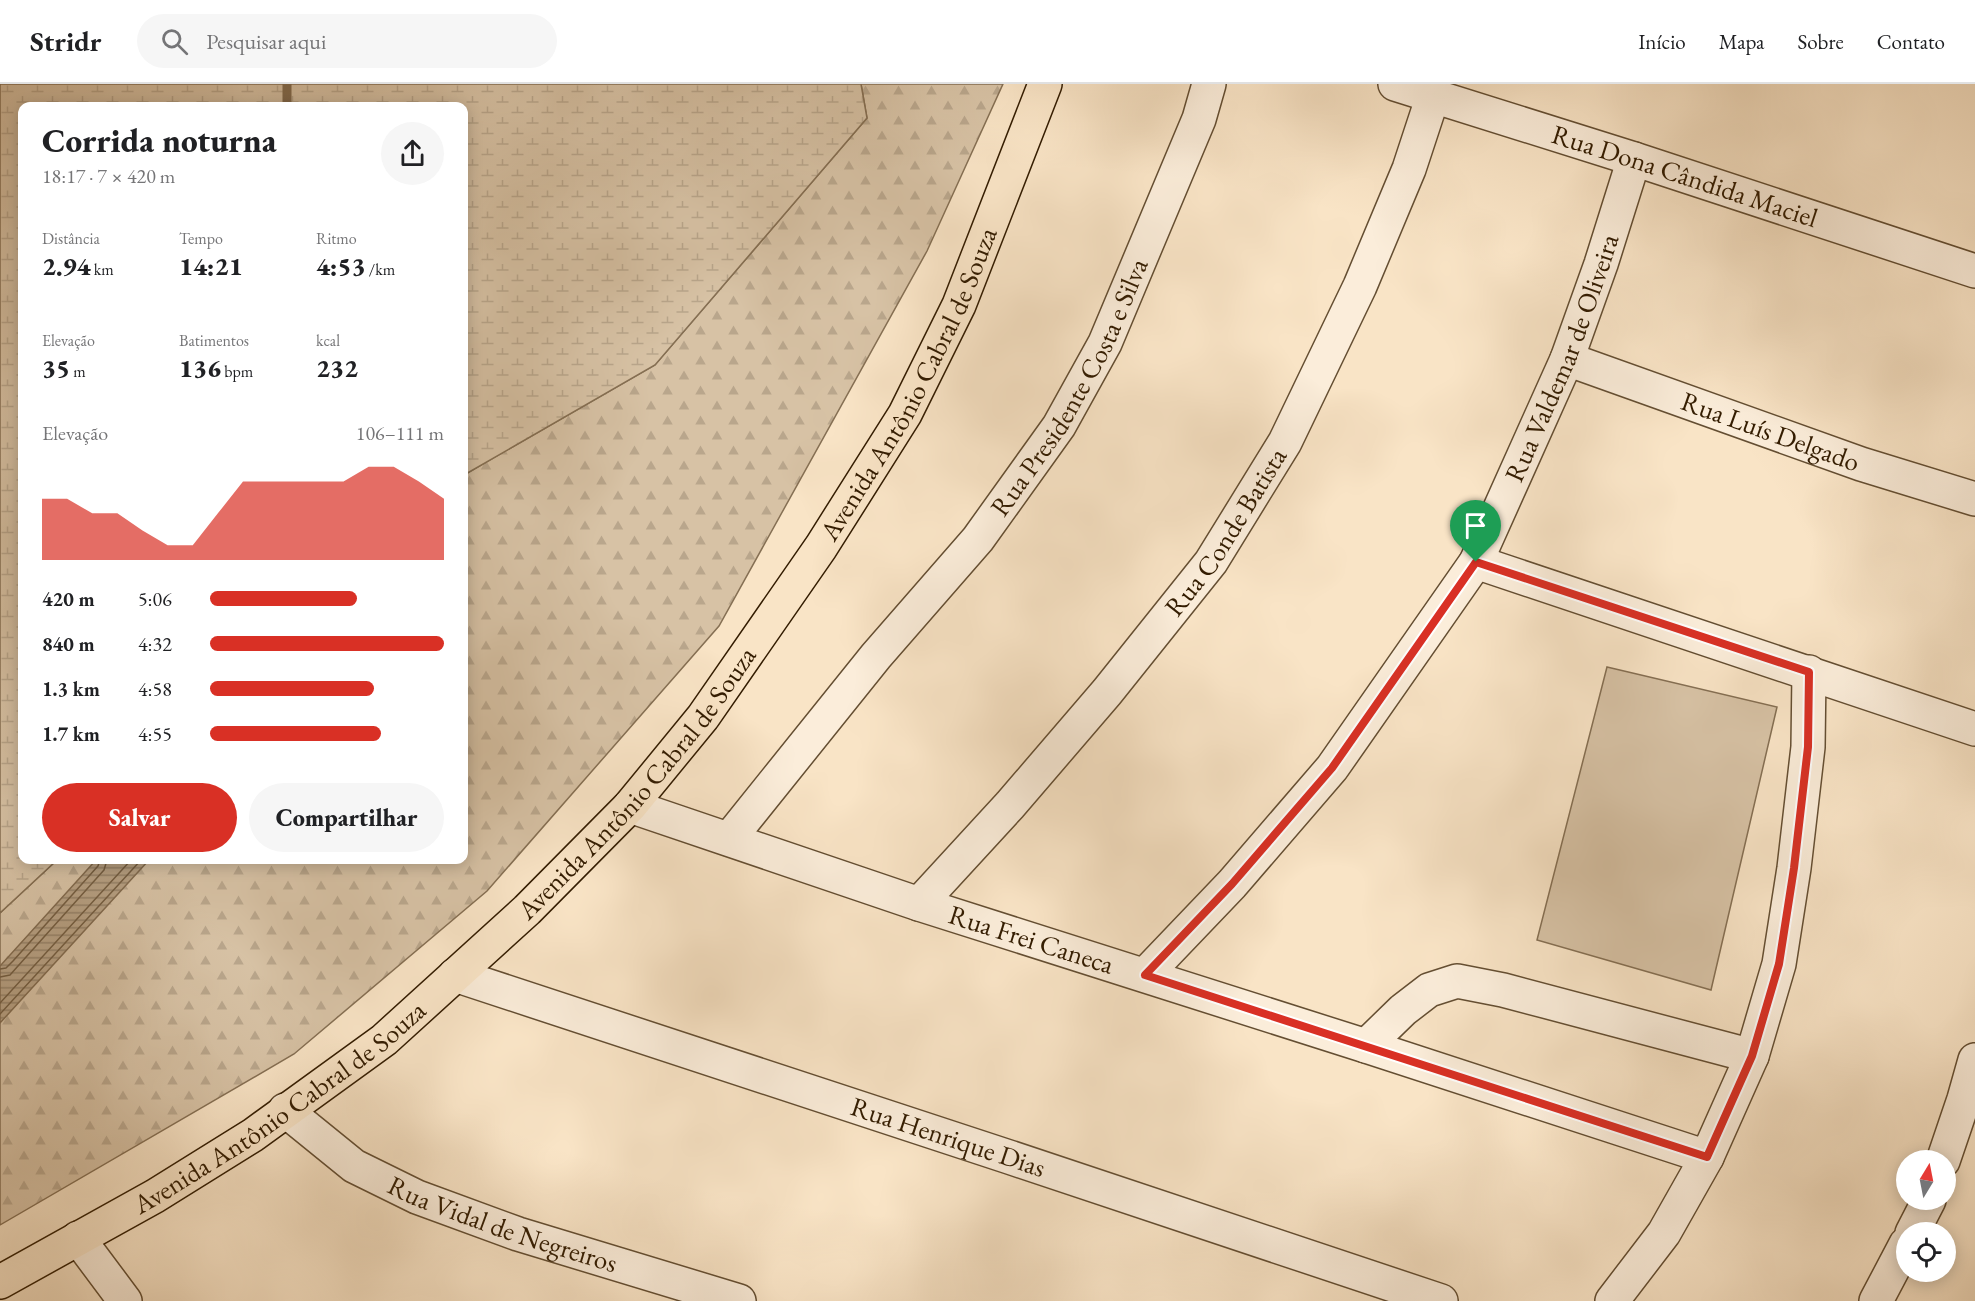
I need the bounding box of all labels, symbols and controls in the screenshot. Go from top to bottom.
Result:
search box [137,14,557,68]
text: Stridr [30,23,101,59]
icon: search [158,25,191,58]
text: Pesquisar aqui [206,27,326,56]
text: Início [1638,28,1686,55]
text: Mapa [1719,28,1764,55]
text: Sobre [1797,28,1844,55]
text: Contato [1877,28,1945,55]
street label: Rua Dona Cândida Maciel [1548,116,1822,235]
text: Corrida noturna [42,119,276,162]
button: share [381,122,444,185]
text: 18:17 · 7 × 420 m [42,163,175,189]
street label: Avenida Antônio Cabral de Souza [811,222,1005,548]
text: Distância [42,228,100,249]
text: Tempo [179,228,223,249]
text: Ritmo [316,228,357,249]
street label: Rua Valdemar de Oliveira [1496,229,1626,487]
text: 2.94 [42,249,91,283]
text: 14:21 [179,249,243,283]
text: 4:53 [316,249,366,283]
street label: Rua Presidente Costa e Silva [982,253,1156,523]
text: km [91,259,114,280]
text: /km [366,259,395,280]
text: Elevação [42,330,95,351]
text: Batimentos [179,330,249,351]
text: kcal [316,330,340,351]
text: 35 [42,351,70,385]
text: 136 [179,351,221,385]
text: 232 [316,351,358,385]
text: m [70,361,86,382]
text: bpm [221,361,253,382]
street label: Rua Luís Delgado [1676,383,1865,479]
text: Elevação [42,420,108,446]
text: 106–111 m [356,420,444,446]
street label: Rua Conde Batista [1156,441,1294,623]
pin [1450,500,1501,562]
icon: arrive [1459,509,1492,542]
text: 420 m [42,586,95,612]
text: 5:06 [138,586,172,612]
text: 840 m [42,631,95,657]
text: 4:32 [138,631,172,657]
street label: Avenida Antônio Cabral de Souza [509,639,764,927]
text: 1.3 km [42,676,100,702]
text: 4:58 [138,676,172,702]
text: 1.7 km [42,721,100,747]
text: 4:55 [138,721,172,747]
button: Salvar [42,783,237,852]
button: Compartilhar [249,783,444,852]
street label: Rua Frei Caneca [945,897,1118,982]
street label: Avenida Antônio Cabral de Souza [126,993,433,1222]
street label: Rua Henrique Dias [846,1088,1050,1185]
north arrow [1896,1150,1956,1210]
map controls [1896,1150,1956,1282]
street label: Rua Vidal de Negreiros [382,1167,622,1280]
button: locate [1896,1222,1956,1282]

